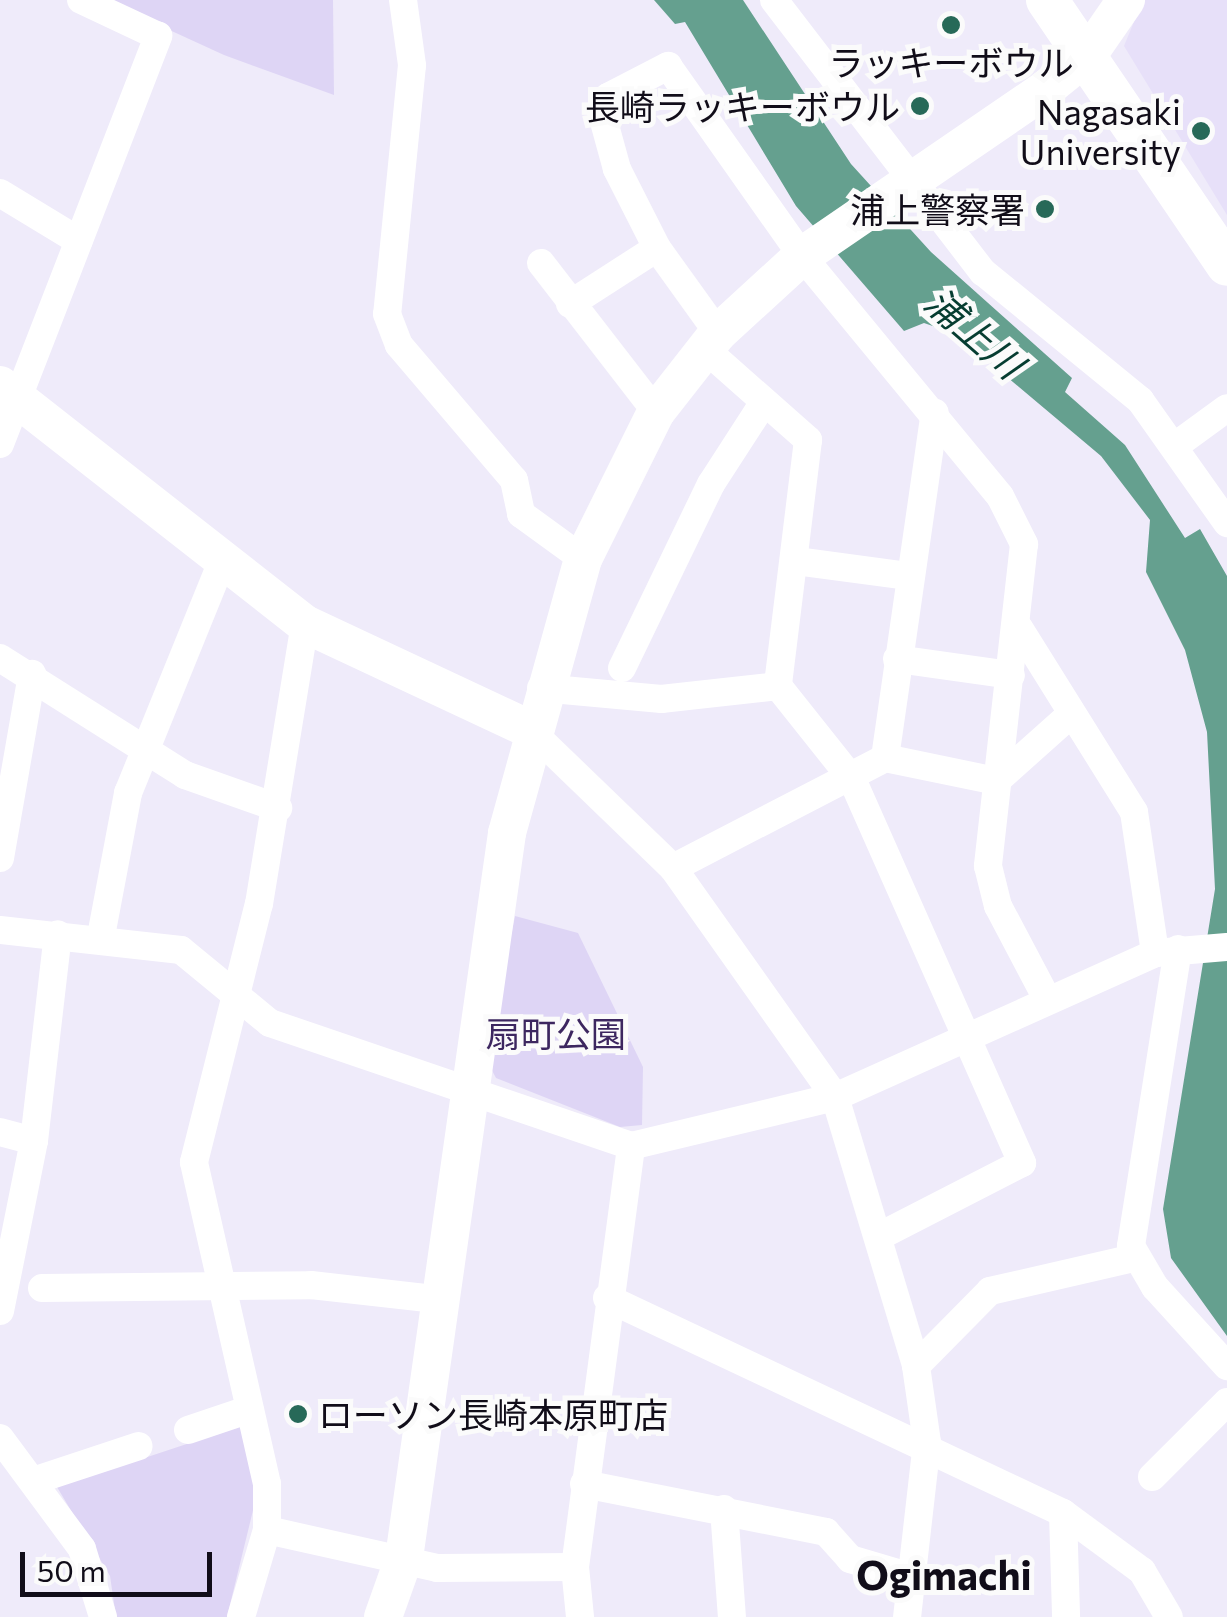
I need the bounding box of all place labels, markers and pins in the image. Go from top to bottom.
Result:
marker: ラッキーボウル [940,14,962,36]
place label: ラッキーボウル [829,41,1073,83]
place label: 長崎ラッキーボウル [585,85,900,127]
place label: Nagasaki University [1020,90,1181,172]
marker: 長崎ラッキーボウル [909,95,931,117]
marker: Nagasaki University [1190,120,1212,142]
place label: 浦上警察署 [850,188,1025,230]
marker: 浦上警察署 [1034,198,1056,220]
place label: ローソン長崎本原町店 [318,1393,668,1435]
marker: ローソン長崎本原町店 [287,1403,309,1425]

